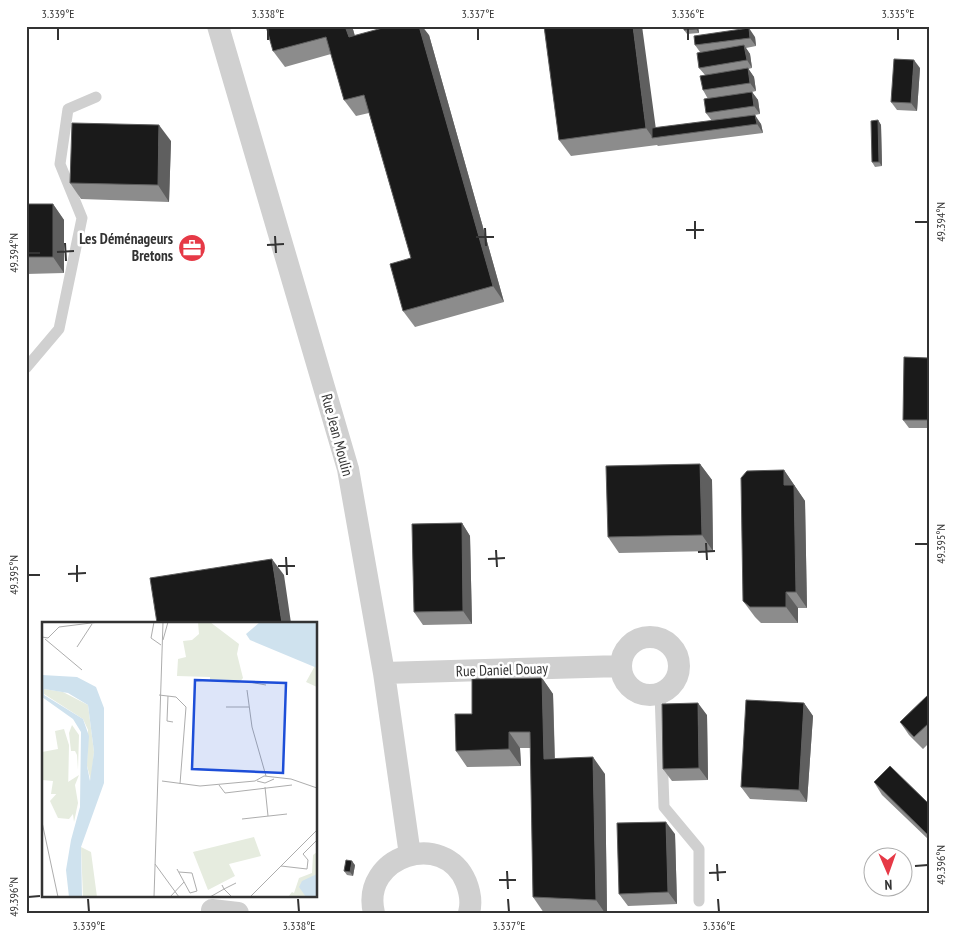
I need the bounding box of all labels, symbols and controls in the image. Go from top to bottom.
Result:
text: 3.339°E [42,6,75,21]
text: 3.338°E [252,6,285,21]
text: 3.337°E [462,6,495,21]
text: 3.336°E [672,6,705,21]
text: 3.335°E [882,6,915,21]
text: 49.394°N [933,202,948,242]
place label: Les Déménageurs Bretons [79,229,173,265]
text: 49.394°N [6,233,21,273]
office icon: Les Déménageurs Bretons [177,233,207,263]
street label: Rue Jean Moulin [317,392,358,478]
text: 49.395°N [933,524,948,564]
text: 49.395°N [6,555,21,595]
inset map [42,622,318,896]
street label: Rue Daniel Douay [456,658,549,681]
text: 49.396°N [933,845,948,885]
north arrow [862,846,912,896]
text: N [884,876,893,894]
text: 49.396°N [6,877,21,917]
text: 3.339°E [73,918,106,933]
text: 3.338°E [283,918,316,933]
text: 3.337°E [493,918,526,933]
text: 3.336°E [703,918,736,933]

